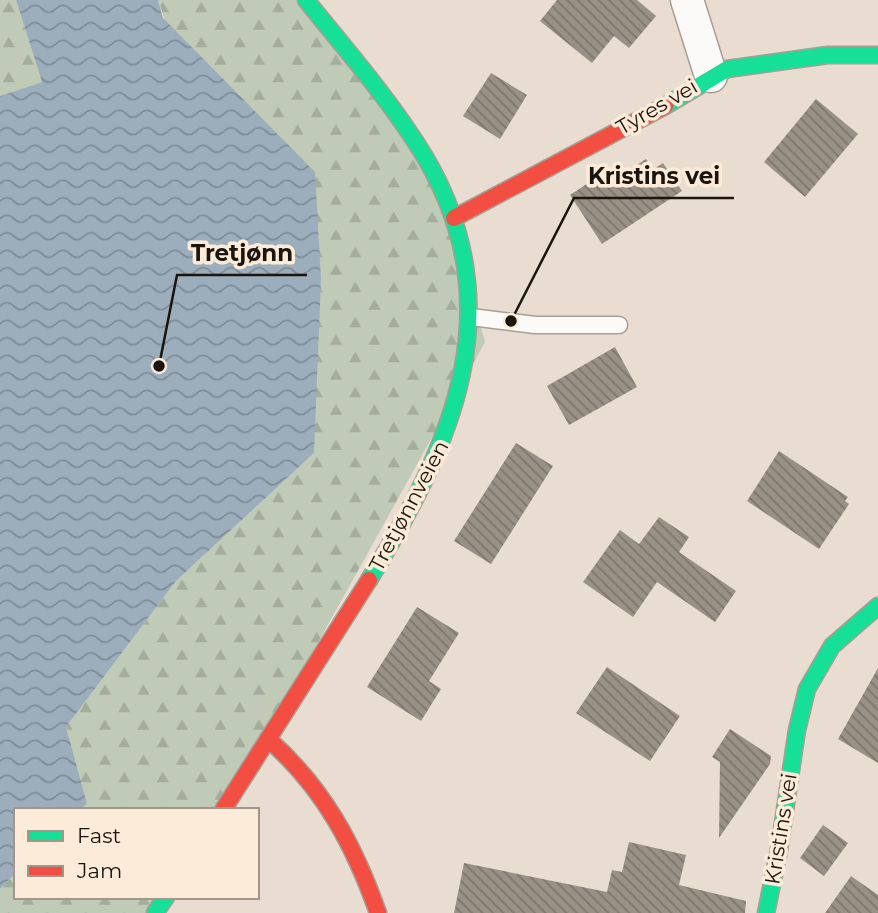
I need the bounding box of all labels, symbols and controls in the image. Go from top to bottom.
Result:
street label: Tyres vei [612,73,702,140]
callout: Kristins vei [574,154,734,198]
text: Kristins vei [588,162,720,190]
callout: Tretjønn [177,231,307,275]
text: Tretjønn [191,239,293,267]
street label: Tretjønnveien [364,436,454,575]
street label: Kristins vei [759,771,802,886]
legend [14,808,259,899]
text: Fast [77,823,121,848]
text: Jam [76,858,122,883]

